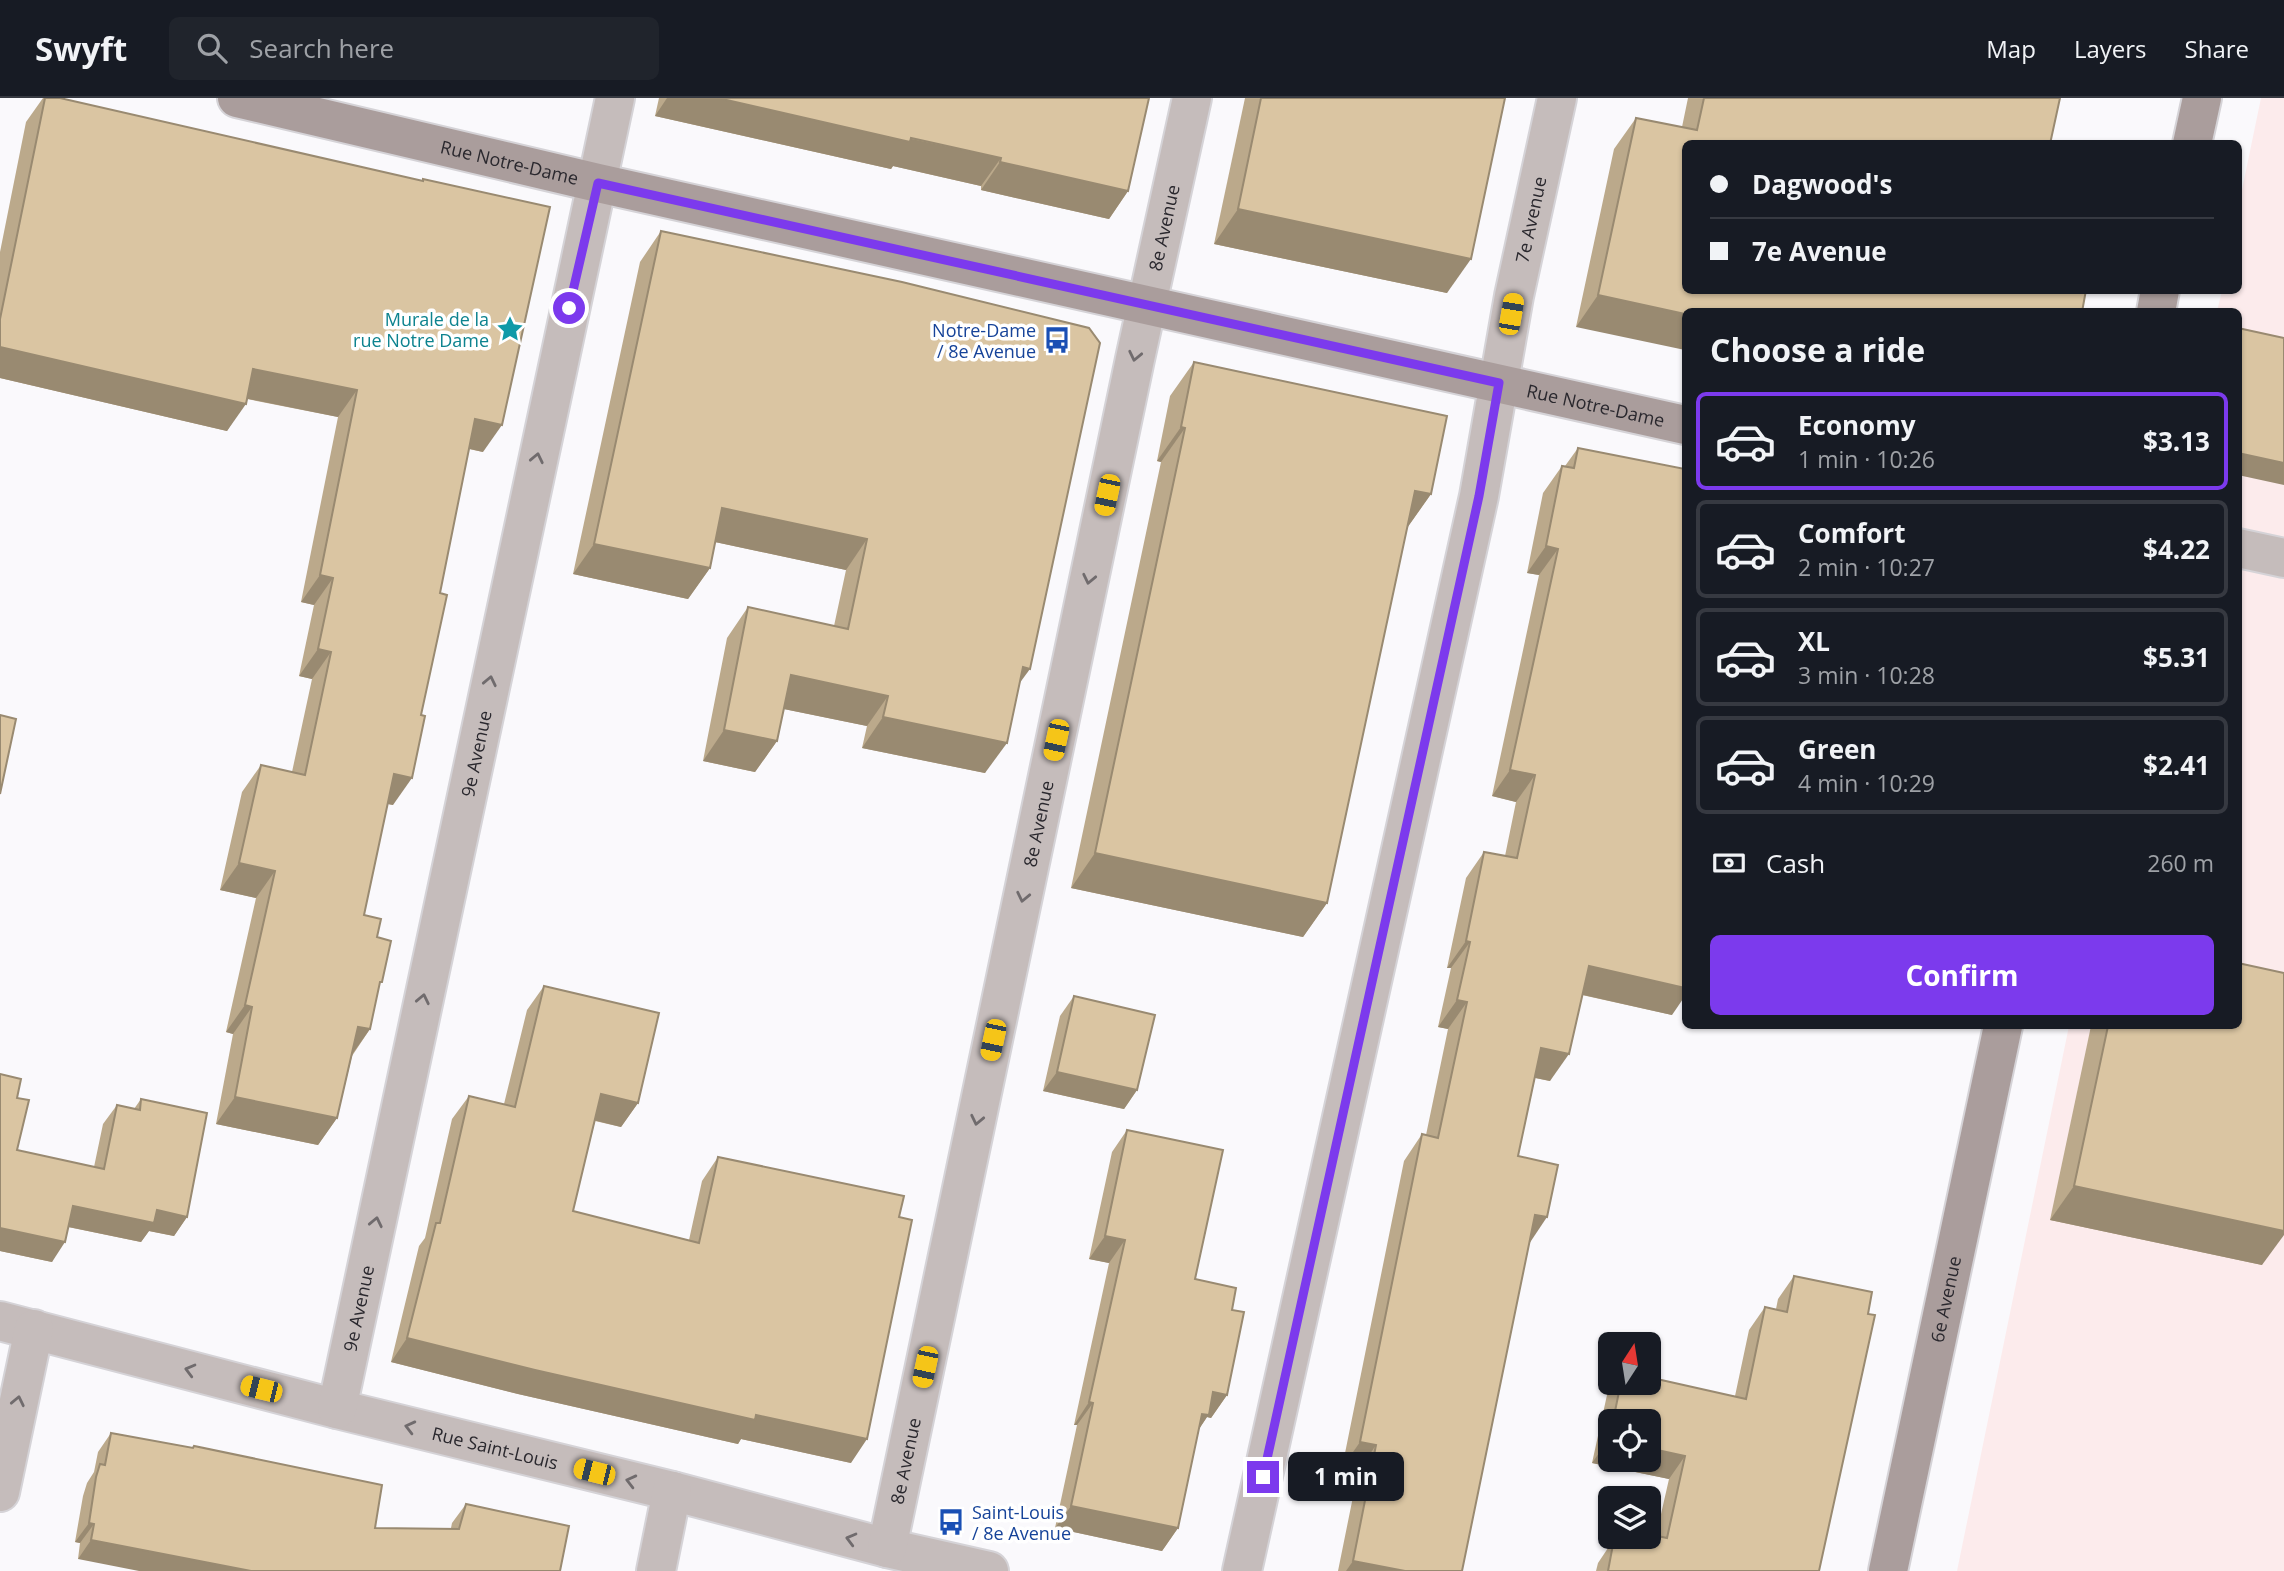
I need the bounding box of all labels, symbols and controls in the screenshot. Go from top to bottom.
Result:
search box [169,17,659,80]
text: Swyft [35,26,127,71]
icon: search [193,29,231,67]
text: Search here [249,30,394,66]
text: Map [1986,32,2036,65]
text: Layers [2074,32,2147,65]
text: Share [2185,32,2249,65]
street label: Rue Notre-Dame [438,134,581,190]
text: Dagwood's [1752,166,1892,202]
street label: 7e Avenue [1510,174,1552,265]
street label: 8e Avenue [1143,182,1185,273]
text: 7e Avenue [1752,233,1887,269]
car [1498,291,1525,337]
route start [553,292,585,324]
place label: Murale de la rue Notre Dame [353,307,489,352]
place icon: Murale de la rue Notre Dame [495,314,525,344]
place label: Notre-Dame / 8e Avenue [932,318,1036,363]
bus stop icon: Notre-Dame / 8e Avenue [1042,325,1072,355]
text: Choose a ride [1710,328,1925,371]
one-way arrow [1129,350,1144,362]
street label: Rue Notre-Dame [1524,378,1667,432]
text: Economy [1798,407,1916,443]
icon: car [1714,410,1777,473]
text: $3.13 [2143,423,2210,459]
text: 1 min · 10:26 [1798,443,1935,475]
one-way arrow [529,452,544,464]
car [1093,472,1122,518]
text: Comfort [1798,515,1905,551]
icon: car [1714,518,1777,581]
text: $4.22 [2143,531,2210,567]
text: 2 min · 10:27 [1798,551,1935,583]
one-way arrow [1083,573,1098,585]
text: XL [1798,623,1830,659]
icon: car [1714,626,1777,689]
text: $5.31 [2143,639,2210,675]
text: 3 min · 10:28 [1798,659,1935,691]
one-way arrow [482,675,497,687]
street label: 9e Avenue [455,708,497,799]
car [1042,717,1071,763]
text: Green [1798,731,1876,767]
icon: car [1714,734,1777,797]
text: $2.41 [2143,747,2210,783]
text: 4 min · 10:29 [1798,767,1935,799]
street label: 8e Avenue [1017,778,1059,869]
icon: cash [1710,844,1748,882]
text: Cash [1766,845,1825,881]
text: 260 m [2147,847,2214,879]
one-way arrow [1016,891,1031,903]
button: Confirm [1710,935,2214,1015]
one-way arrow [415,993,430,1005]
car [979,1017,1008,1063]
one-way arrow [970,1114,985,1126]
one-way arrow [368,1216,383,1228]
street label: 6e Avenue [1925,1254,1966,1344]
street label: 9e Avenue [338,1263,379,1354]
north arrow [1598,1332,1661,1395]
map controls [1598,1332,1661,1549]
car [911,1344,940,1390]
one-way arrow [184,1364,196,1378]
car [239,1374,284,1404]
one-way arrow [9,1395,24,1407]
button: locate [1598,1409,1661,1472]
street label: 8e Avenue [884,1415,926,1506]
one-way arrow [404,1421,416,1435]
street label: Rue Saint-Louis [430,1421,561,1475]
callout: 1 min [1288,1452,1403,1502]
car [572,1457,617,1487]
text: 1 min [1314,1460,1378,1492]
route end [1247,1461,1279,1493]
one-way arrow [625,1475,637,1489]
button: layers [1598,1486,1661,1549]
place label: Saint-Louis / 8e Avenue [972,1500,1071,1545]
bus stop icon: Saint-Louis / 8e Avenue [936,1507,966,1537]
one-way arrow [845,1533,857,1547]

